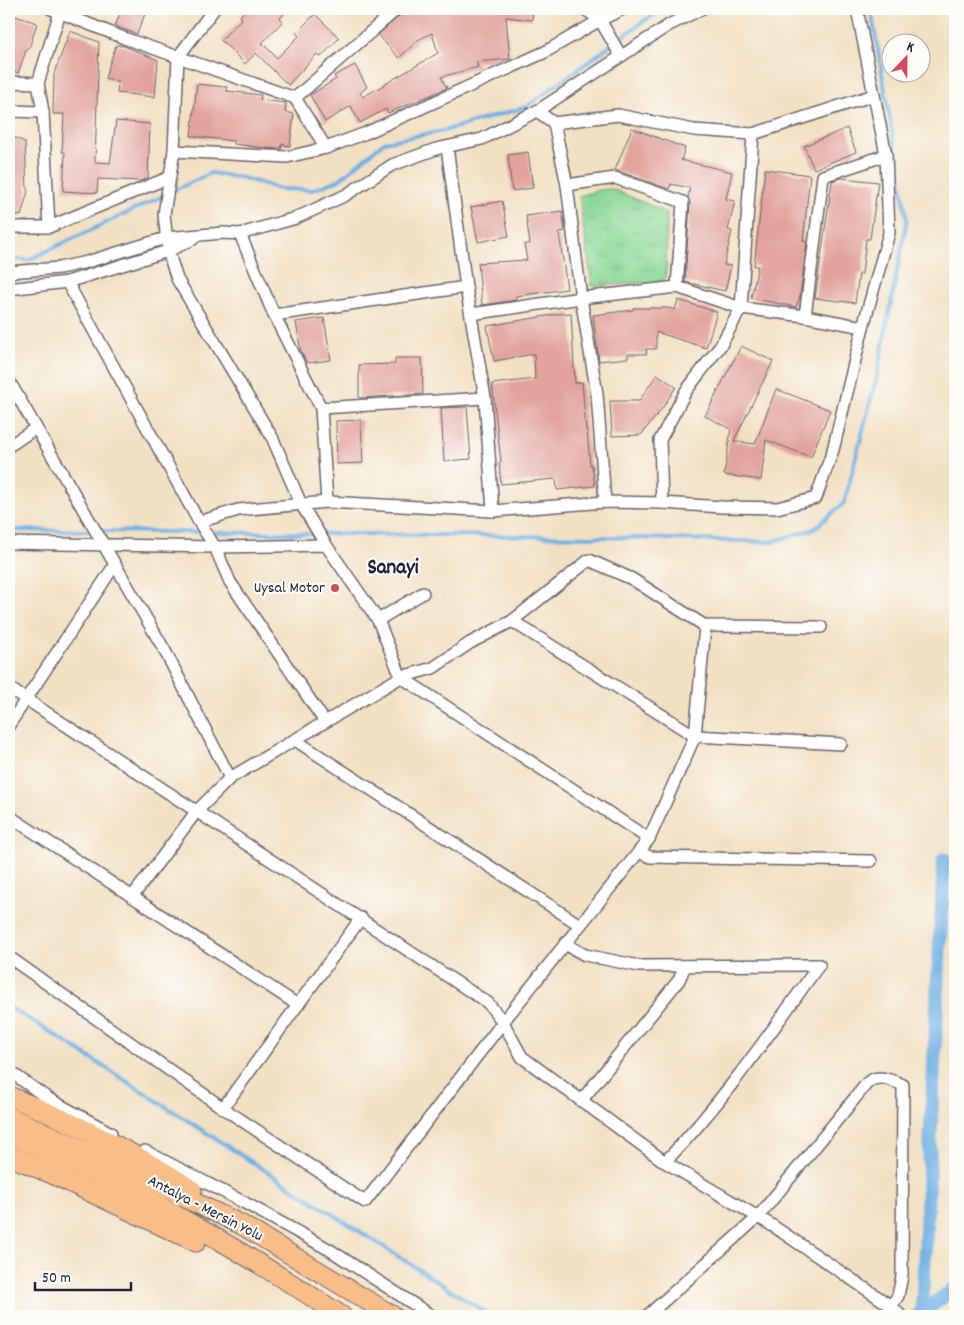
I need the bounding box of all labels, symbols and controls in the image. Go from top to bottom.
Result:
north arrow [882,32,932,82]
text: K [903,37,917,58]
district label: Sanayi [367,554,419,584]
place label: Uysal Motor [254,577,325,600]
marker: Uysal Motor [329,582,341,594]
street label: Antalya - Mersin Yolu [143,1170,267,1248]
scale bar [35,1260,131,1292]
text: 50 m [42,1268,71,1290]

